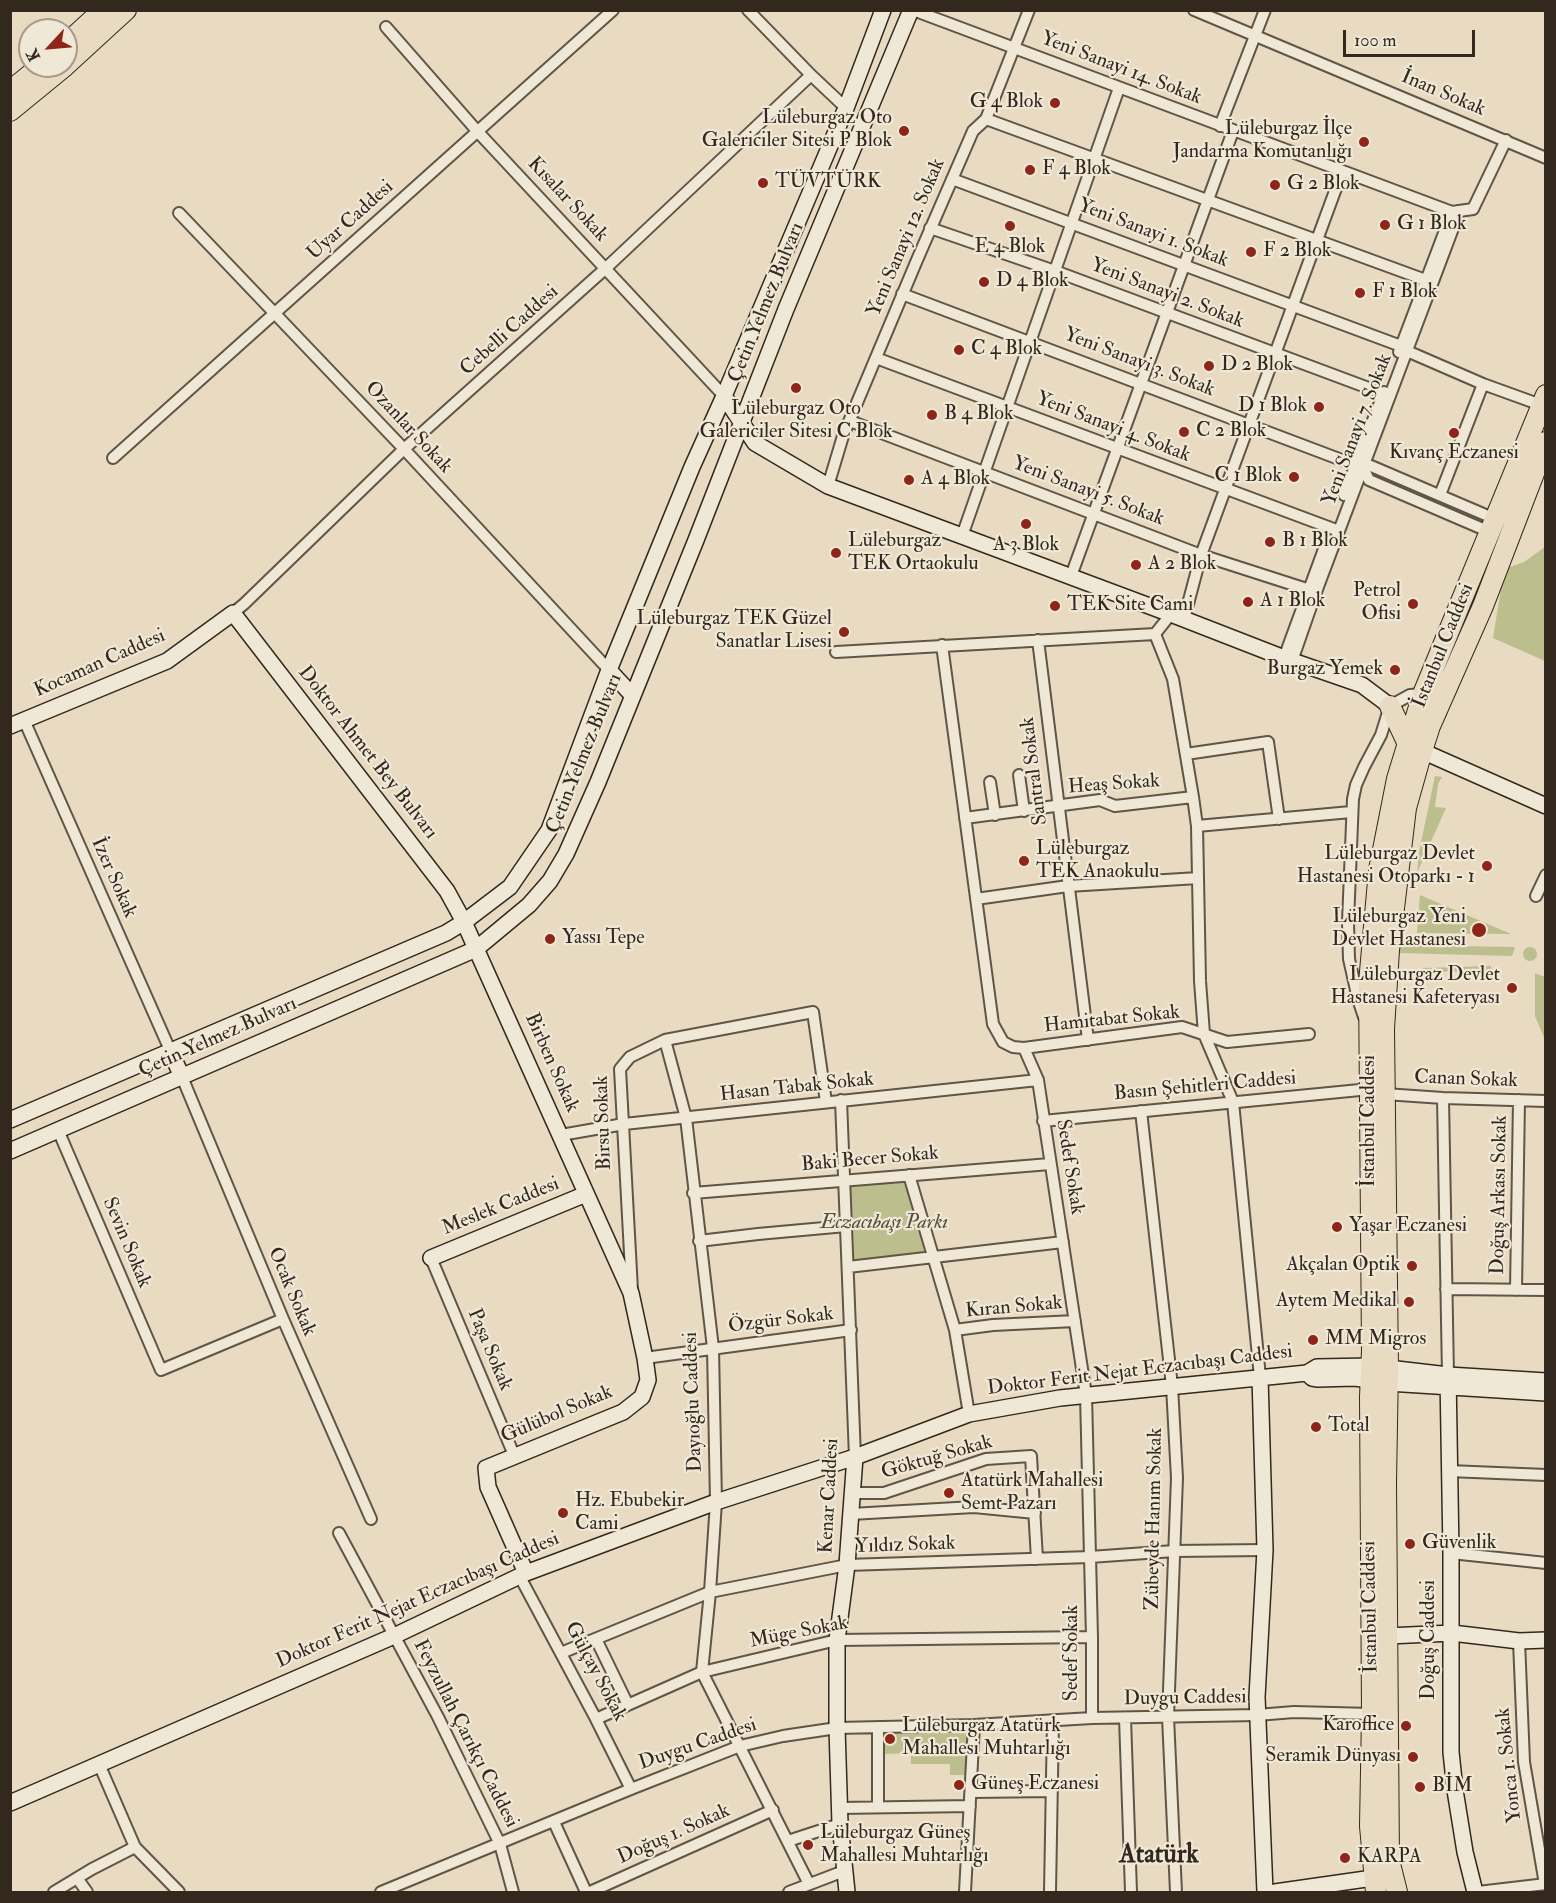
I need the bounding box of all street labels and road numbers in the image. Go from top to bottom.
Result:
street label: Yeni Sanayi 14. Sokak [1037,27,1205,111]
street label: İnan Sokak [1397,66,1489,122]
street label: Kısalar Sokak [522,153,612,247]
street label: Yeni Sanayi 12. Sokak [863,155,951,321]
street label: Uyar Caddesi [303,176,399,266]
street label: Yeni Sanayi 1. Sokak [1074,194,1232,274]
street label: Çetin Yelmez Bulvarı [724,219,810,387]
street label: Yeni Sanayi 2. Sokak [1087,254,1247,334]
street label: Cebelli Caddesi [456,281,564,381]
street label: Yeni Sanayi 3. Sokak [1060,323,1218,403]
street label: Yeni Sanayi 7. Sokak [1318,351,1398,509]
street label: Ozanlar Sokak [359,377,457,479]
street label: Yeni Sanayi 4. Sokak [1032,388,1194,468]
street label: Yeni Sanayi 5. Sokak [1009,452,1167,532]
street label: İstanbul Caddesi [1408,580,1480,712]
street label: Kocaman Caddesi [31,624,169,704]
street label: Doktor Ahmet Bey Bulvarı [292,662,442,844]
street label: Çetin Yelmez Bulvarı [542,670,628,838]
street label: Santral Sokak [1016,715,1054,827]
street label: Heaş Sokak [1067,770,1161,800]
street label: İzer Sokak [85,834,141,922]
street label: Çetin Yelmez Bulvarı [135,992,301,1084]
street label: Hamitabat Sokak [1043,1001,1181,1039]
street label: Birben Sokak [518,1010,584,1116]
street label: İstanbul Caddesi [1358,1055,1382,1187]
street label: Canan Sokak [1414,1066,1518,1094]
street label: Basın Şehitleri Caddesi [1113,1067,1297,1107]
street label: Hasan Tabak Sokak [719,1068,875,1108]
street label: Birsu Sokak [590,1075,618,1171]
street label: Doğuş Arkası Sokak [1487,1115,1513,1275]
street label: Sedef Sokak [1050,1118,1088,1216]
street label: Baki Becer Sokak [800,1142,940,1178]
street label: Meslek Caddesi [439,1173,563,1241]
street label: Sevin Sokak [96,1194,156,1292]
street label: Ocak Sokak [262,1244,320,1340]
street label: Kıran Sokak [964,1292,1064,1324]
street label: Özgür Sokak [727,1303,835,1339]
street label: Paşa Sokak [461,1305,517,1395]
street label: Dayıoğlu Caddesi [680,1331,708,1473]
street label: Doktor Ferit Nejat Eczacıbaşı Caddesi [986,1340,1294,1402]
street label: Gülübol Sokak [498,1381,616,1449]
street label: Zübeyde Hanım Sokak [1141,1428,1169,1610]
street label: Göktuğ Sokak [879,1431,995,1485]
street label: Kenar Caddesi [815,1438,845,1554]
street label: Doktor Ferit Nejat Eczacıbaşı Caddesi [273,1528,563,1674]
street label: Yıldız Sokak [854,1532,956,1560]
street label: İstanbul Caddesi [1358,1541,1384,1673]
street label: Doğuş Caddesi [1418,1580,1442,1700]
street label: Sedef Sokak [1061,1605,1085,1701]
street label: Müge Sokak [748,1612,850,1654]
street label: Gülçay Sokak [559,1618,631,1726]
street label: Feyzullah Çarıkçı Caddesi [407,1636,523,1832]
street label: Duygu Caddesi [1123,1686,1247,1712]
street label: Yonca 1. Sokak [1492,1706,1528,1824]
street label: Duygu Caddesi [636,1714,760,1776]
street label: Doğuş 1. Sokak [614,1800,734,1870]

